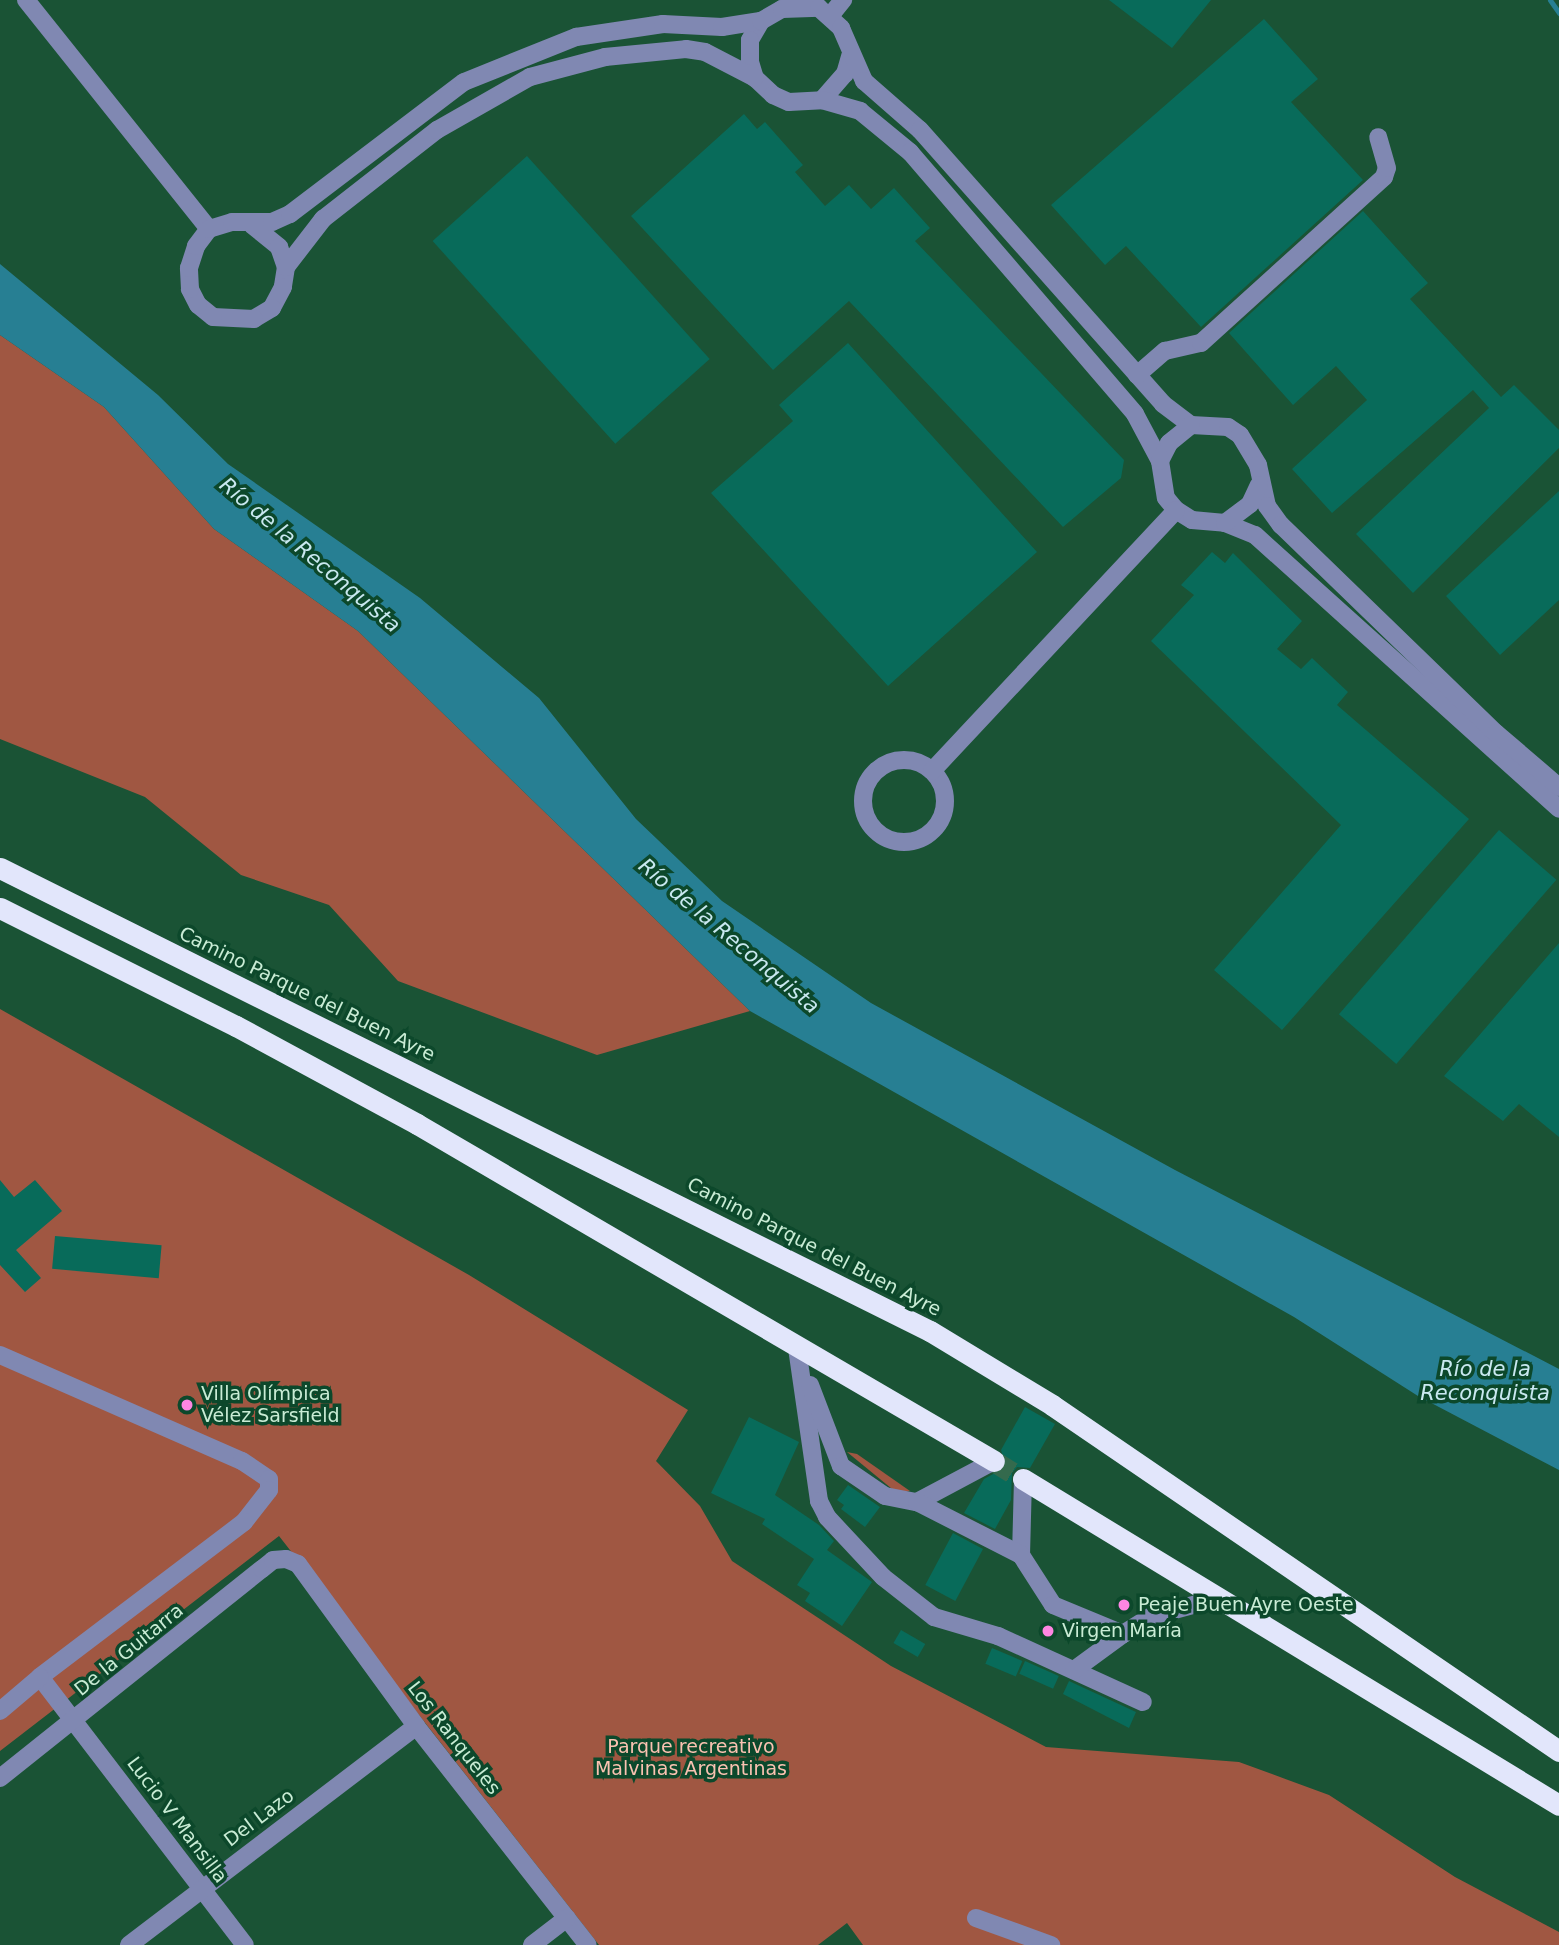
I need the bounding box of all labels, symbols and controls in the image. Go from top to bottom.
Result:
water label: Río de la Reconquista [215,472,405,638]
water label: Río de la Reconquista [634,853,824,1019]
street label: Camino Parque del Buen Ayre [175,922,439,1066]
street label: Camino Parque del Buen Ayre [683,1173,945,1321]
water label: Río de la Reconquista [1420,1356,1550,1406]
place label: Villa Olímpica Vélez Sarsfield [201,1383,340,1427]
marker: Villa Olímpica Vélez Sarsfield [179,1397,195,1413]
place label: Peaje Buen Ayre Oeste [1138,1594,1354,1616]
marker: Peaje Buen Ayre Oeste [1116,1597,1132,1613]
street label: De la Guitarra [70,1599,188,1701]
place label: Virgen María [1062,1620,1182,1642]
marker: Virgen María [1040,1623,1056,1639]
street label: Los Ranqueles [403,1677,505,1799]
park label: Parque recreativo Malvinas Argentinas [595,1736,787,1780]
street label: Lucio V Mansilla [122,1752,232,1888]
street label: Del Lazo [220,1784,298,1852]

